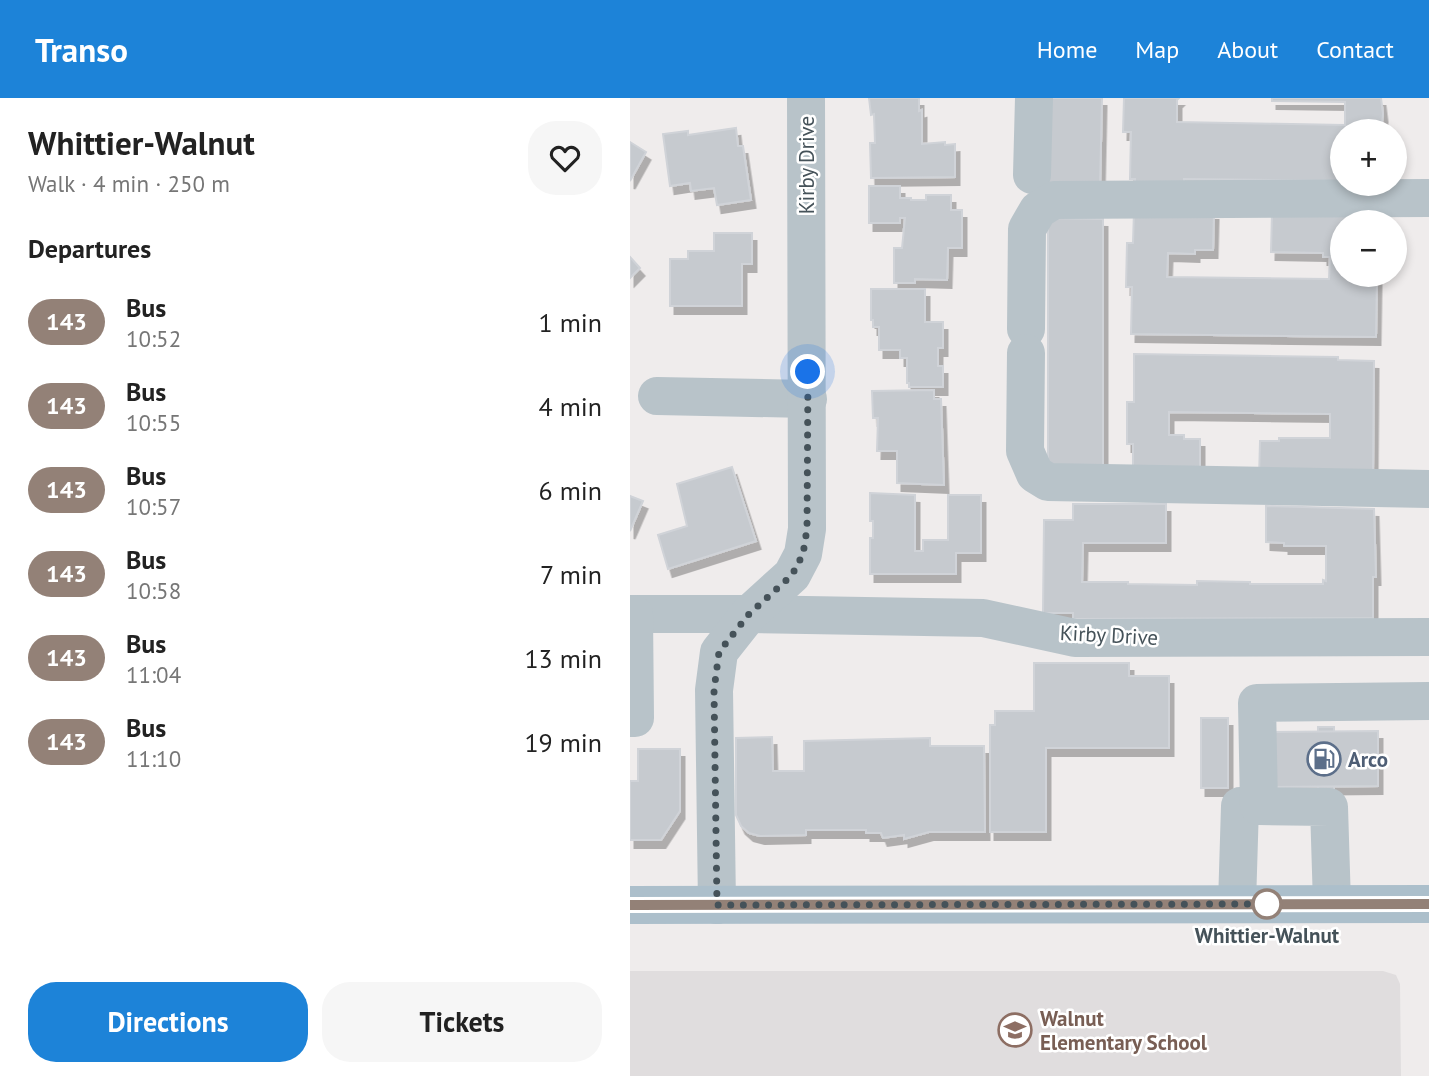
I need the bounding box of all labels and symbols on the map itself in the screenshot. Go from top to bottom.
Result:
street label: Kirby Drive [793,116,820,214]
your location [790,354,825,389]
street label: Kirby Drive [1059,619,1159,651]
fuel station icon: Arco [1305,740,1343,778]
place label: Arco [1348,746,1388,773]
marker: Whittier-Walnut [1252,889,1282,919]
place label: Whittier-Walnut [1195,922,1340,949]
place label: Walnut Elementary School [1040,1005,1208,1056]
school or university icon: Walnut Elementary School [996,1011,1034,1049]

